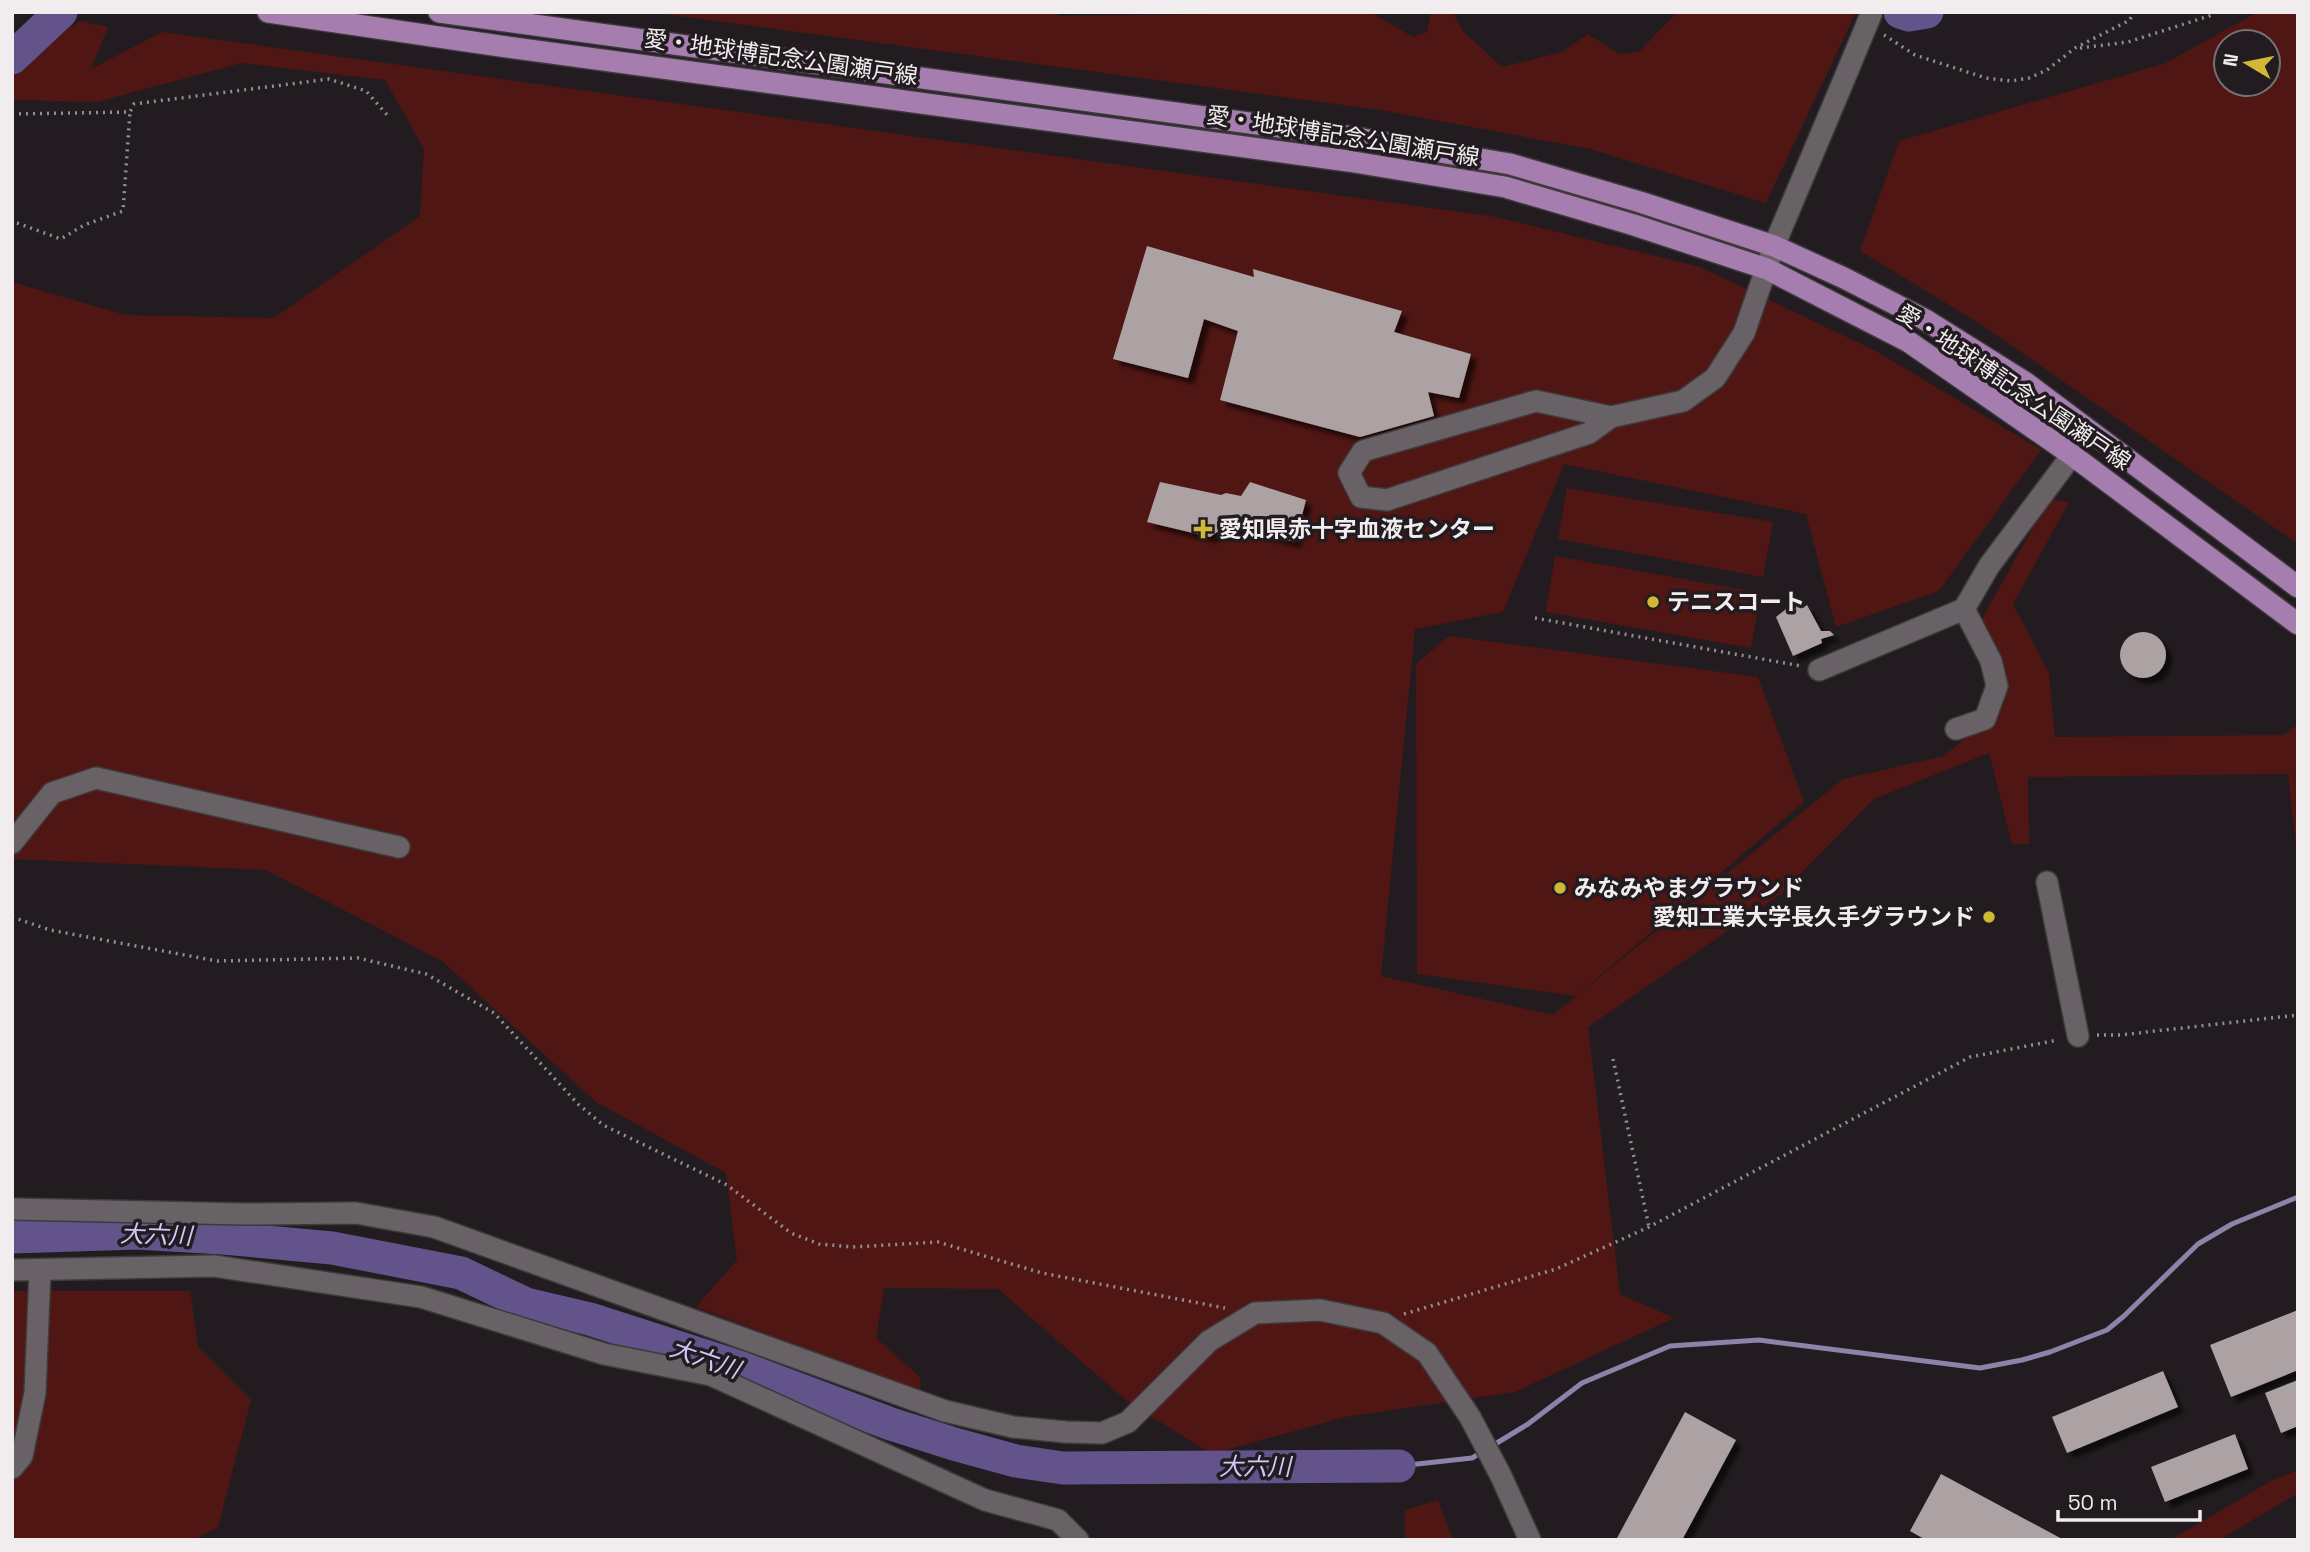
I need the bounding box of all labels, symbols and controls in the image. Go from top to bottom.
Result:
street label: 愛・地球博記念公園瀬戸線 [642,23,920,91]
north arrow [2212,28,2282,98]
text: N [2217,52,2244,69]
street label: 愛・地球博記念公園瀬戸線 [1204,100,1482,172]
street label: 愛・地球博記念公園瀬戸線 [1891,297,2137,477]
place label: 愛知県赤十字血液センター [1219,514,1495,544]
marker: 愛知県赤十字血液センター [1193,519,1213,539]
place label: テニスコート [1667,587,1805,617]
marker: テニスコート [1645,594,1661,610]
place label: みなみやまグラウンド [1574,873,1804,903]
marker: みなみやまグラウンド [1552,880,1568,896]
place label: 愛知工業大学長久手グラウンド [1653,902,1975,932]
marker: 愛知工業大学長久手グラウンド [1981,909,1997,925]
water label: 大六川 [119,1218,196,1251]
water label: 大六川 [666,1332,747,1386]
water label: 大六川 [1219,1451,1294,1482]
scale bar [2058,1478,2200,1522]
text: 50 m [2068,1489,2118,1516]

